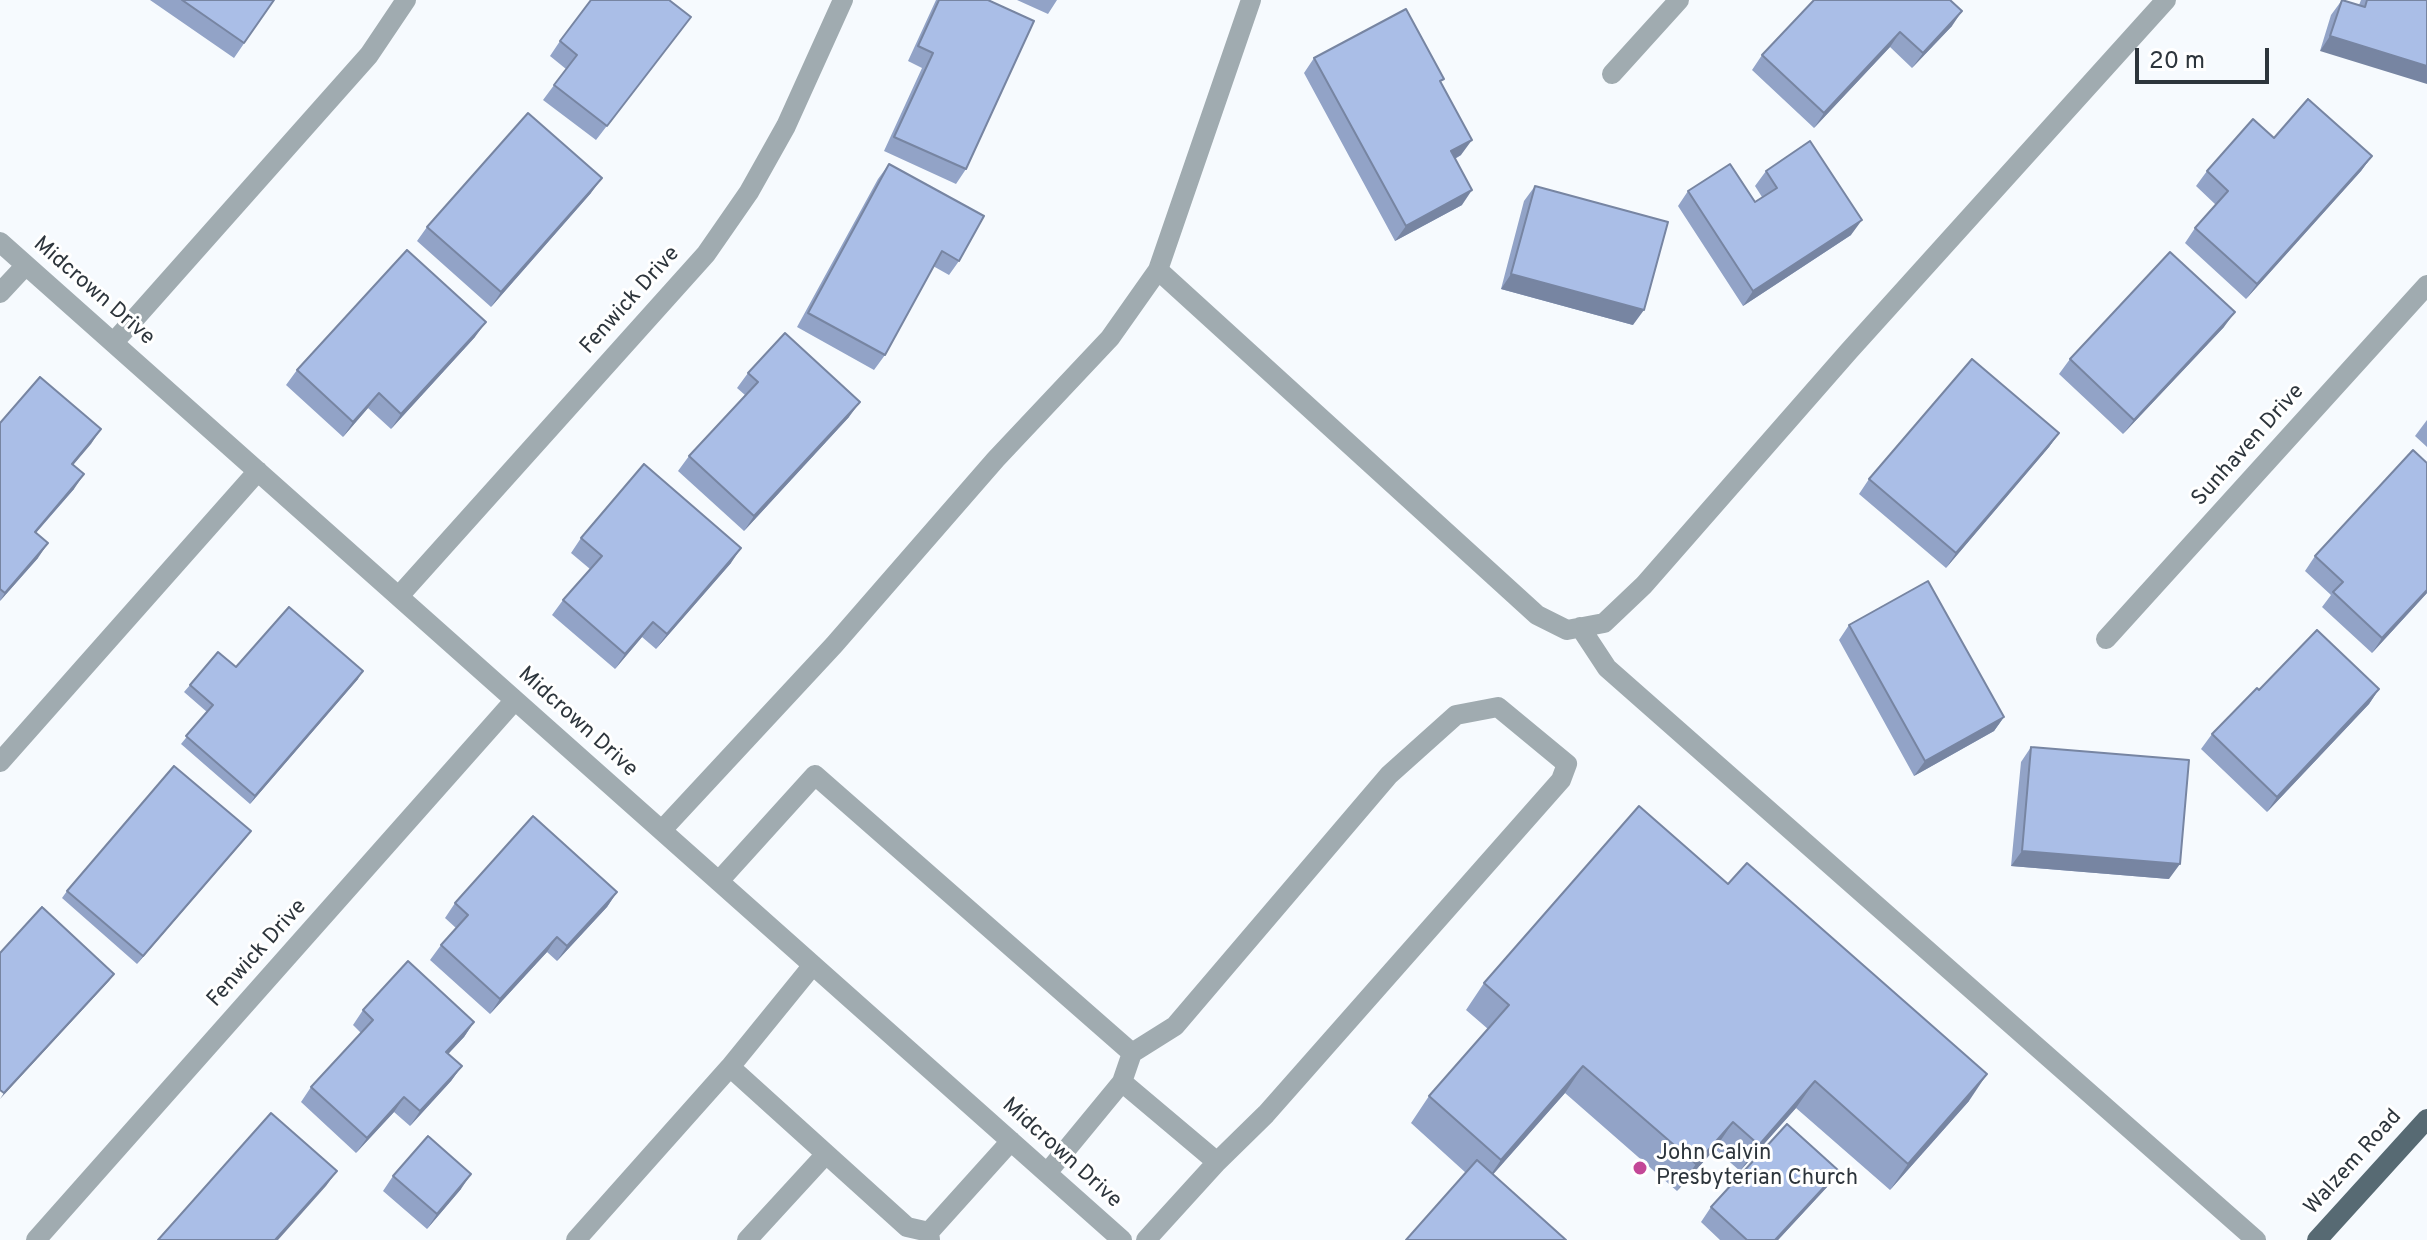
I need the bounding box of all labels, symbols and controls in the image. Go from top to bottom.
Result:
scale bar [2139,32,2273,82]
text: 20 m [2149,47,2205,77]
street label: Midcrown Drive [27,232,159,352]
street label: Fenwick Drive [576,242,686,360]
street label: Sunhaven Drive [2187,380,2311,512]
street label: Midcrown Drive [512,662,642,784]
street label: Fenwick Drive [203,895,313,1013]
street label: Midcrown Drive [996,1093,1126,1215]
street label: Walzem Road [2300,1105,2408,1221]
place label: John Calvin Presbyterian Church [1656,1142,1858,1194]
marker: John Calvin Presbyterian Church [1631,1159,1649,1177]

